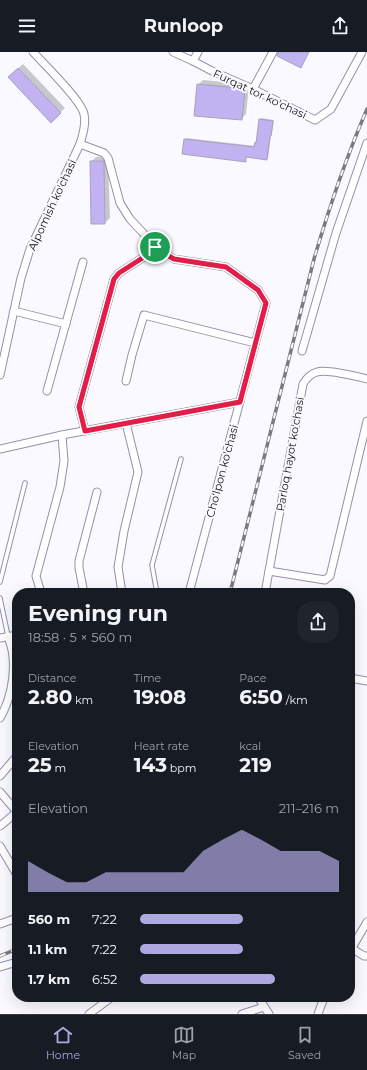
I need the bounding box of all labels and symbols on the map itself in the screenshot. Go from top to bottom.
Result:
street label: Furqat tor ko'chasi [211,66,309,122]
street label: Alpomish ko'chasi [25,157,79,253]
pin [138,230,172,264]
street label: Parloq hayot ko'chasi [273,396,307,512]
street label: Cho‘lpon ko'chasi [203,423,241,519]

